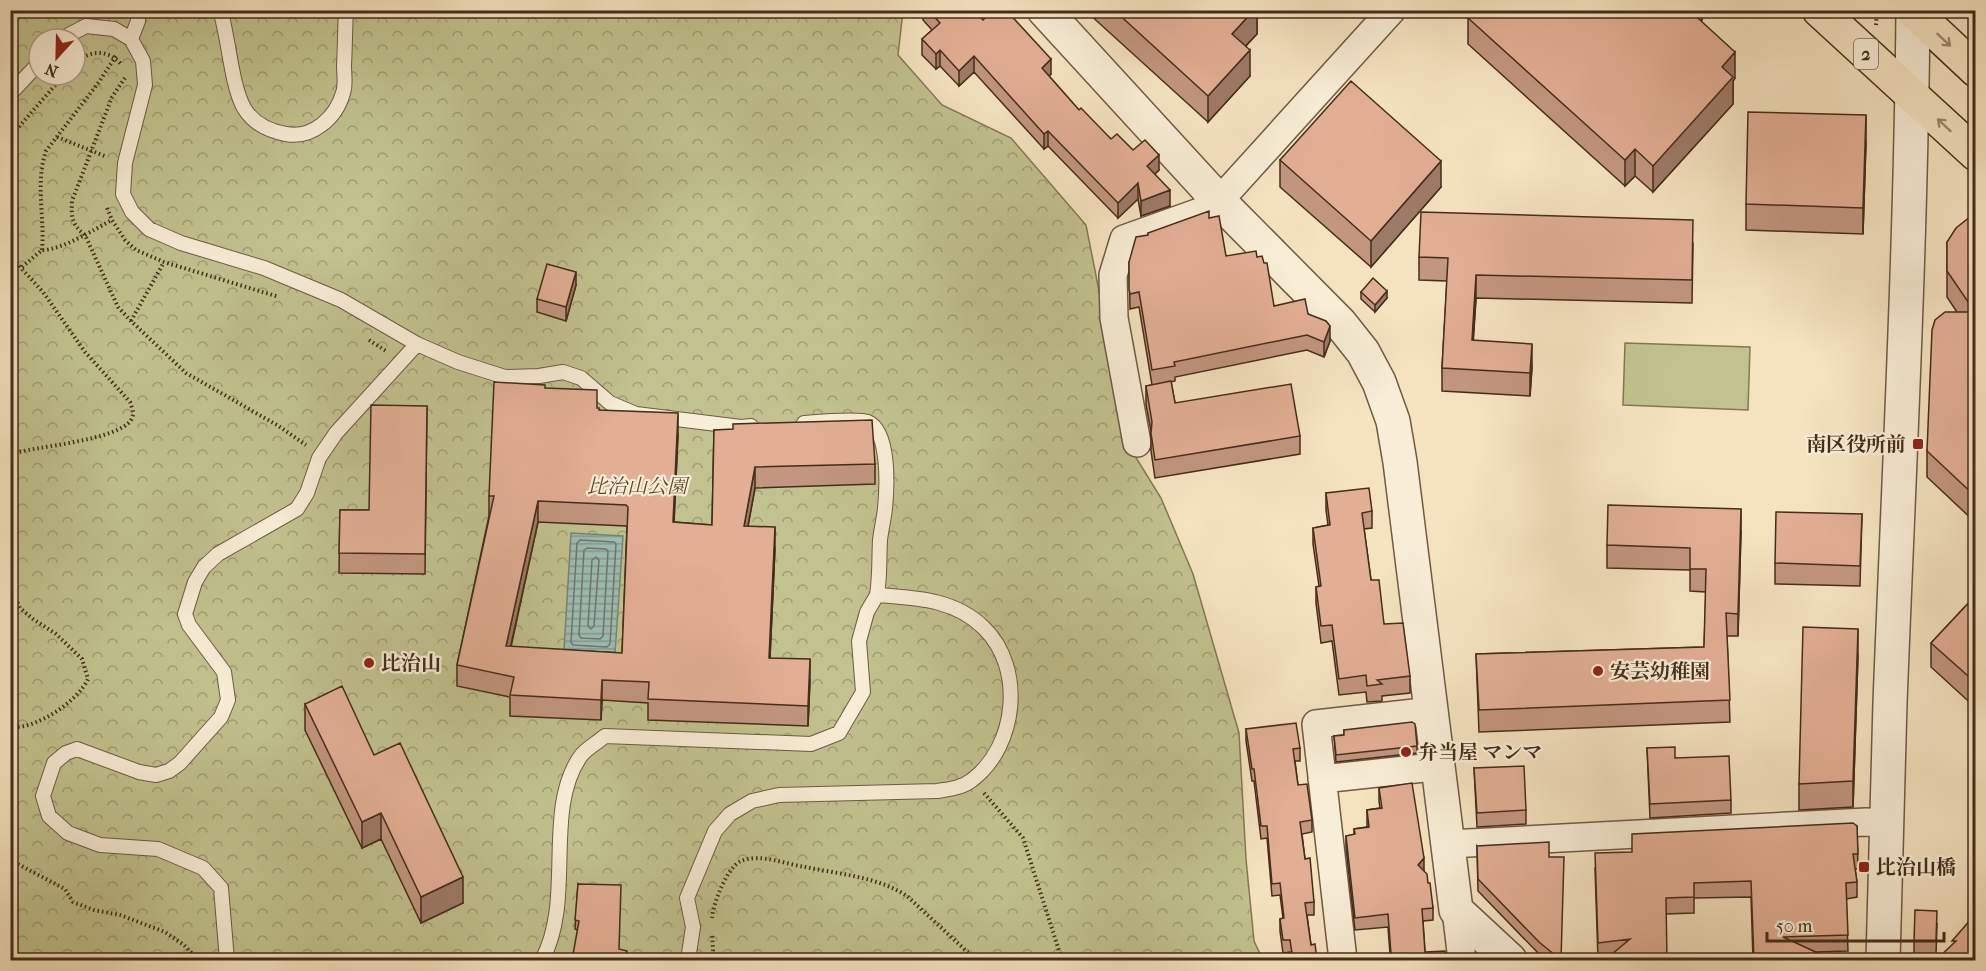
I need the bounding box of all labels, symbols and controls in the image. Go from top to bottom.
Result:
north arrow [27,27,87,87]
one-way arrow [1936,33,1951,47]
road number: 2 [1854,39,1878,69]
text: N [42,59,61,82]
one-way arrow [1937,118,1952,132]
place label: 南区役所前 [1806,433,1906,456]
marker: 南区役所前 [1911,437,1925,451]
park label: 比治山公園 [587,475,690,498]
place label: 比治山 [381,652,441,675]
marker: 比治山 [362,656,376,670]
place label: 安芸幼稚園 [1610,660,1710,683]
marker: 安芸幼稚園 [1591,664,1605,678]
place label: 弁当屋 マンマ [1418,741,1542,764]
marker: 弁当屋 マンマ [1399,745,1413,759]
place label: 比治山橋 [1876,856,1956,879]
marker: 比治山橋 [1857,860,1871,874]
scale bar [1767,905,1944,943]
text: 50 m [1776,916,1813,937]

